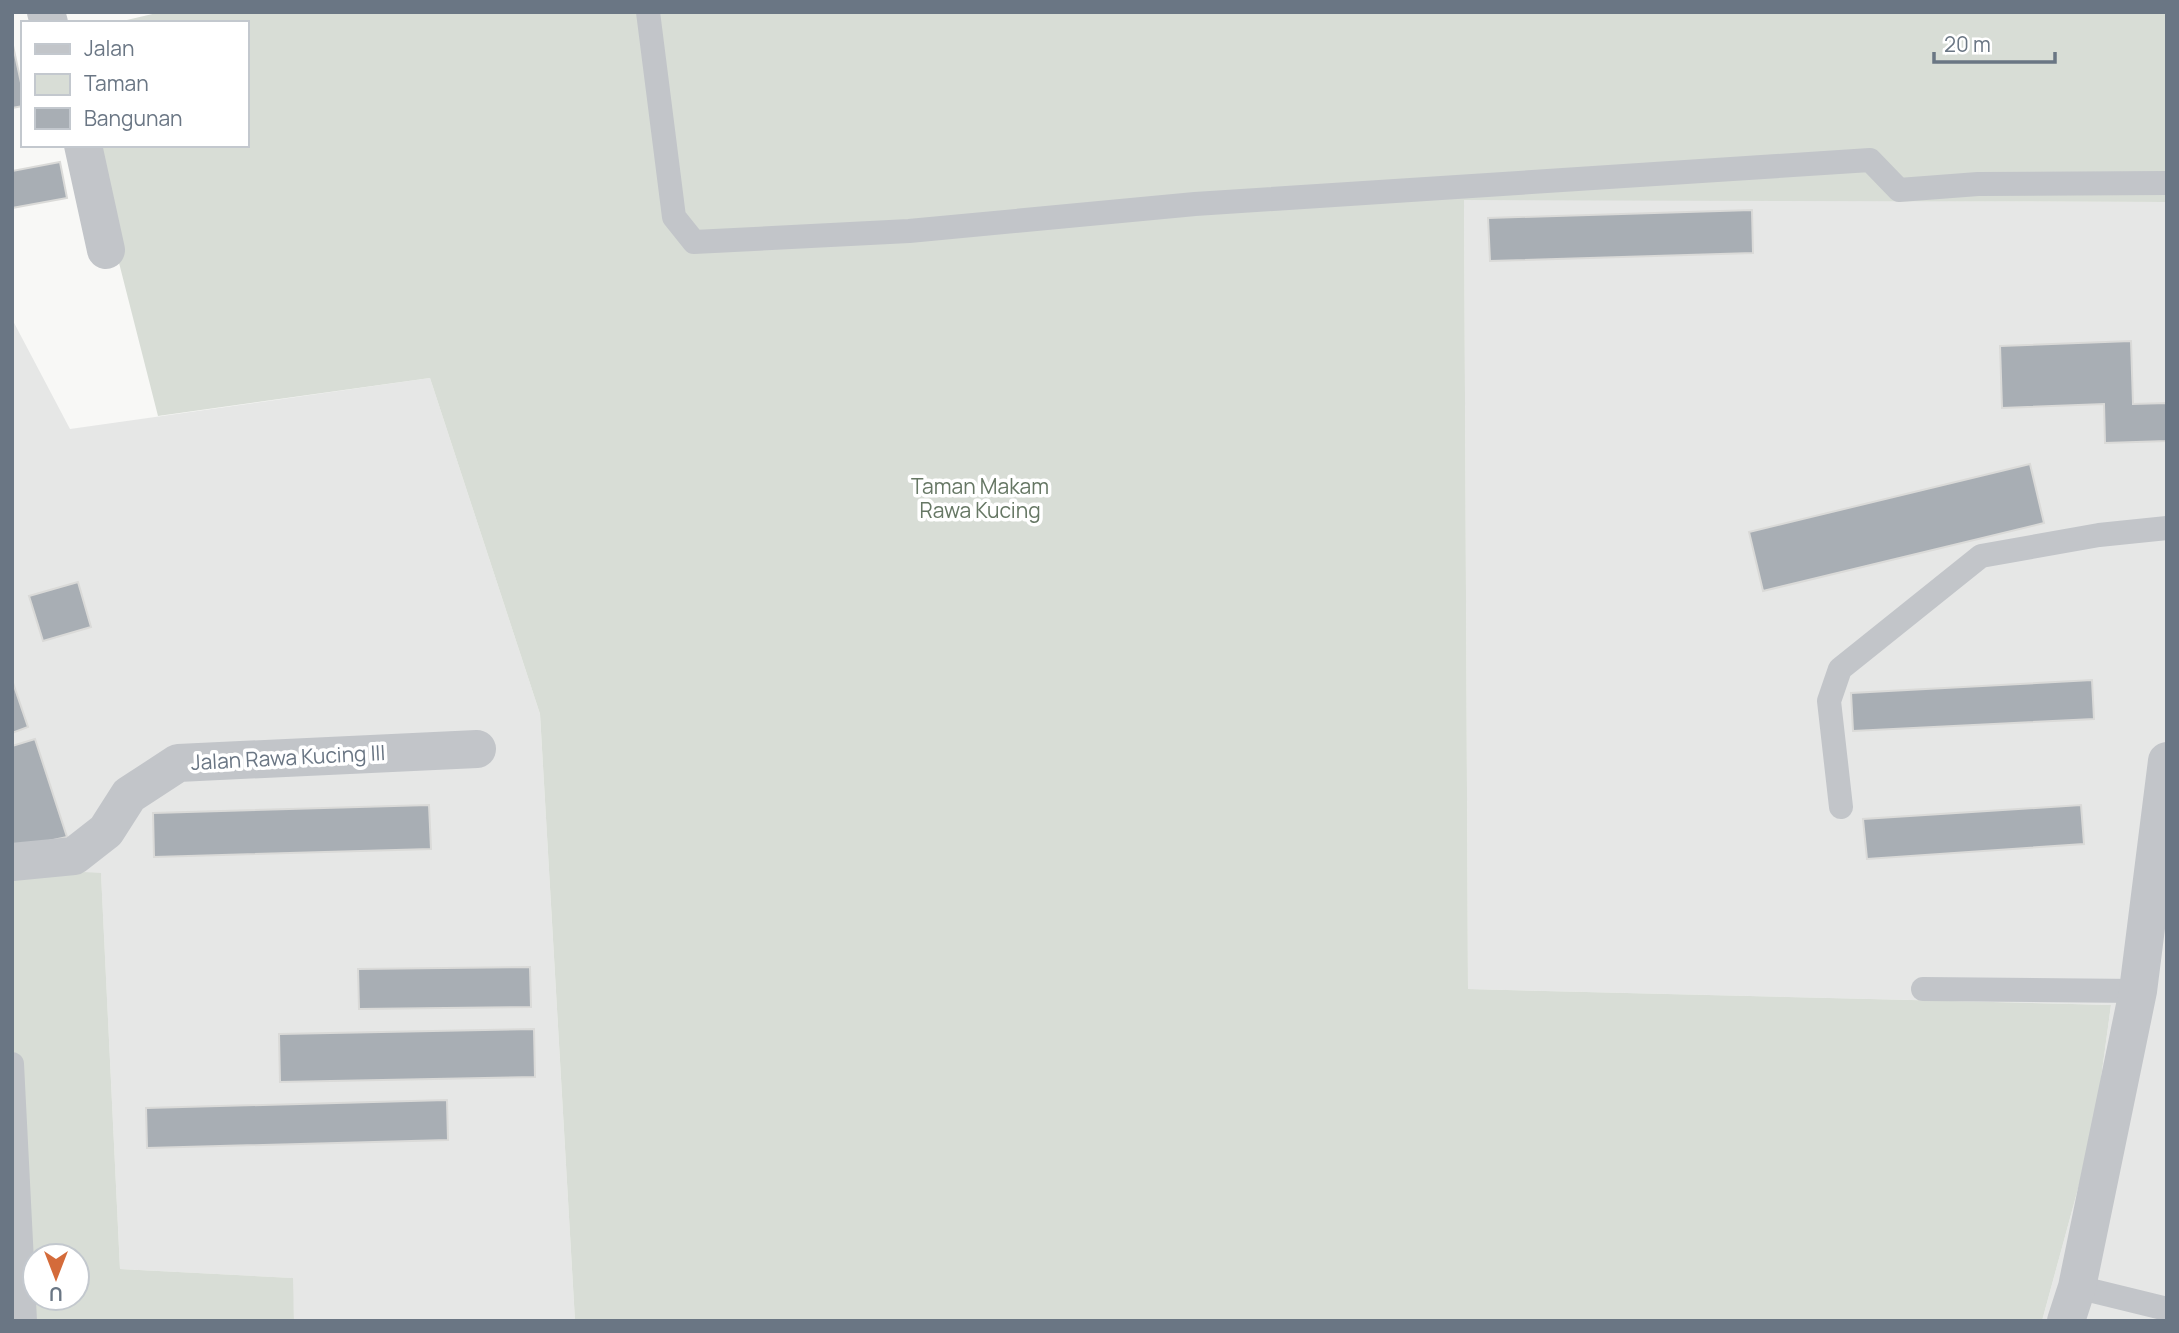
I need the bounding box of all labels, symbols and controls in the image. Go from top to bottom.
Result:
legend [21,21,248,147]
scale bar [1934,21,2055,65]
text: 20 m [1944,30,1991,58]
text: Jalan [84,34,134,62]
text: Taman [84,69,149,97]
text: Bangunan [84,104,183,132]
park label: Taman Makam Rawa Kucing [911,472,1049,524]
street label: Jalan Rawa Kucing III [190,738,386,776]
north arrow [21,1242,91,1312]
text: U [49,1281,63,1307]

